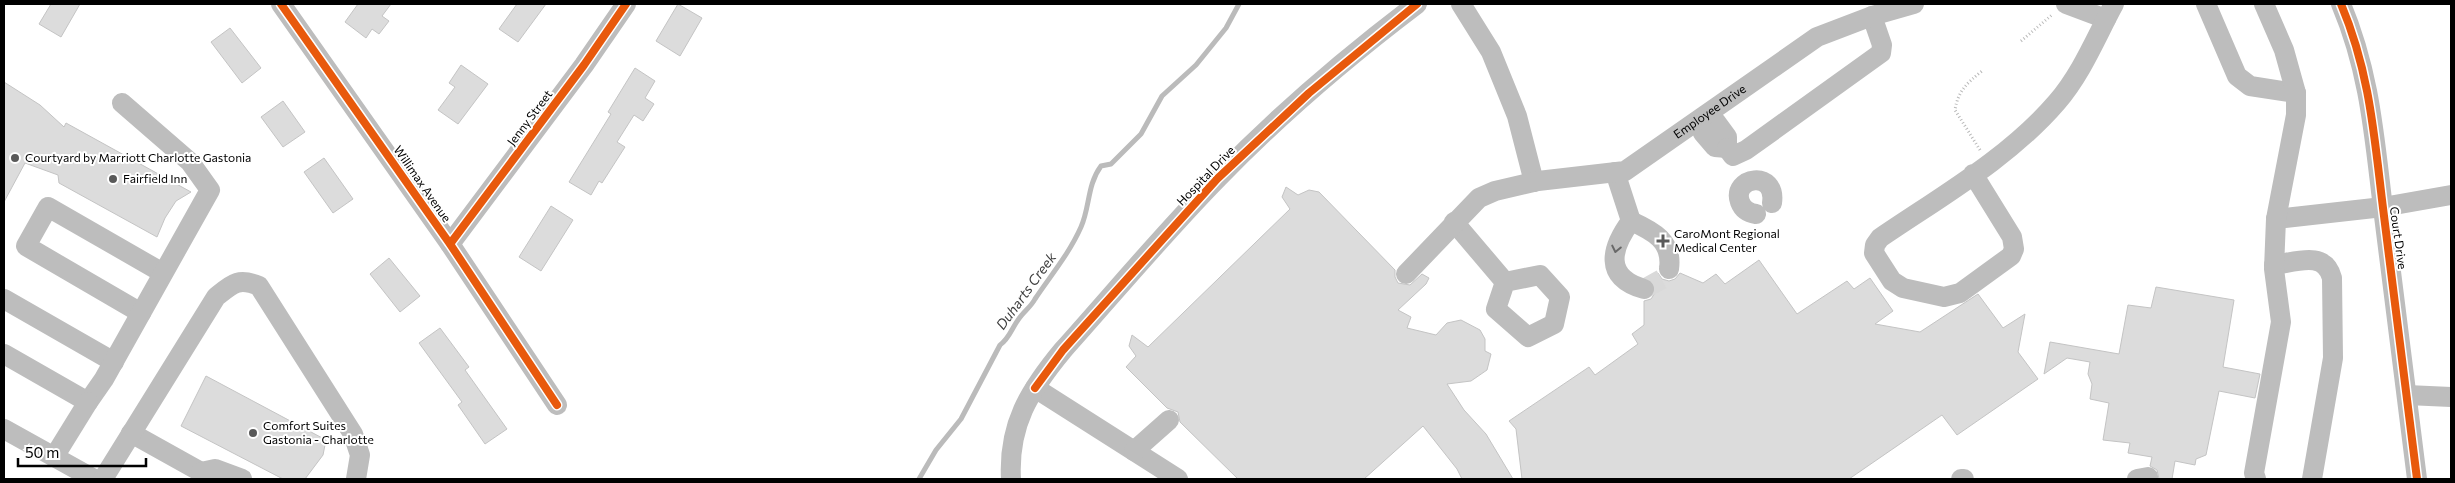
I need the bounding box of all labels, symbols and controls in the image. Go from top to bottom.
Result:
street label: Employee Drive [1670,81,1748,141]
street label: Jenny Street [504,87,555,149]
street label: Willimax Avenue [391,143,454,224]
street label: Hospital Drive [1173,143,1237,208]
place label: Courtyard by Marriott Charlotte Gastonia [25,150,251,164]
marker: Courtyard by Marriott Charlotte Gastonia [9,152,21,164]
place label: Fairfield Inn [123,171,187,185]
marker: Fairfield Inn [107,173,119,185]
street label: Court Drive [2388,206,2410,270]
place label: CaroMont Regional Medical Center [1674,226,1780,254]
marker: CaroMont Regional Medical Center [1656,234,1670,248]
one-way arrow [1611,244,1621,253]
water label: Duharts Creek [992,249,1060,333]
place label: Comfort Suites Gastonia - Charlotte [263,418,374,446]
marker: Comfort Suites Gastonia - Charlotte [247,427,259,439]
scale bar [18,436,145,468]
text: 50 m [25,443,59,461]

